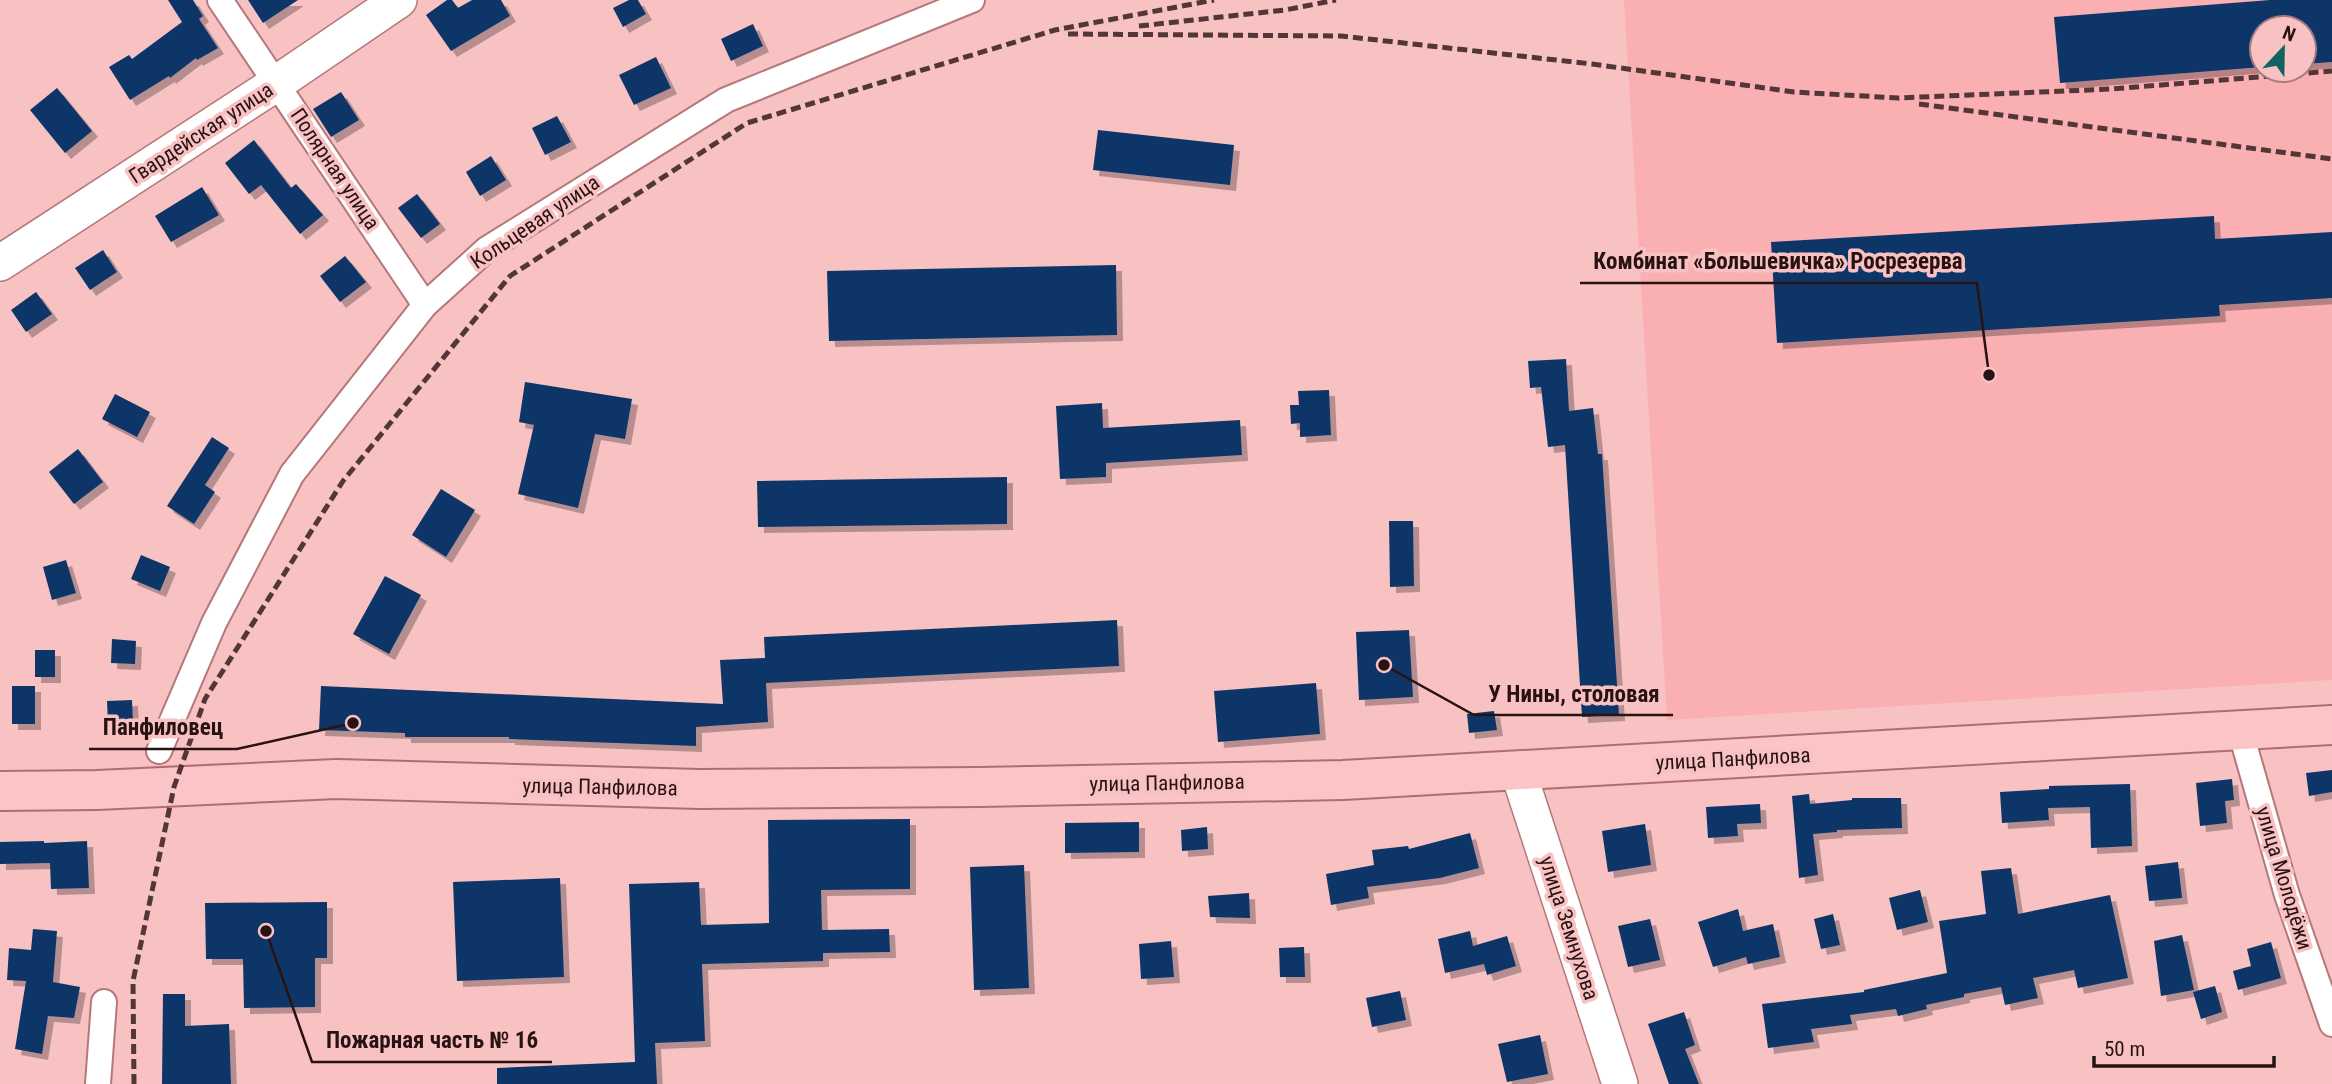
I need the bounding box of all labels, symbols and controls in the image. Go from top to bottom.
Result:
north arrow [2248,14,2318,84]
text: N [2279,21,2299,47]
street label: Гвардейская улица [125,78,277,188]
street label: Полярная улица [286,104,384,234]
street label: Кольцевая улица [466,170,604,274]
callout: Комбинат «Большевичка» Росрезерва [1580,239,1977,283]
text: Комбинат «Большевичка» Росрезерва [1593,248,1963,275]
callout: У Нины, столовая [1474,671,1673,715]
text: У Нины, столовая [1488,681,1660,708]
callout: Панфиловец [89,705,237,749]
text: Панфиловец [103,714,223,741]
street label: улица Панфилова [1655,743,1811,775]
street label: улица Панфилова [1089,770,1245,796]
street label: улица Панфилова [522,774,678,800]
street label: улица Молодёжи [2251,804,2317,952]
street label: улица Земнухова [1534,853,1604,1003]
callout: Пожарная часть № 16 [312,1018,552,1062]
scale bar [2094,1024,2274,1068]
text: Пожарная часть № 16 [326,1027,538,1054]
text: 50 m [2104,1037,2145,1061]

